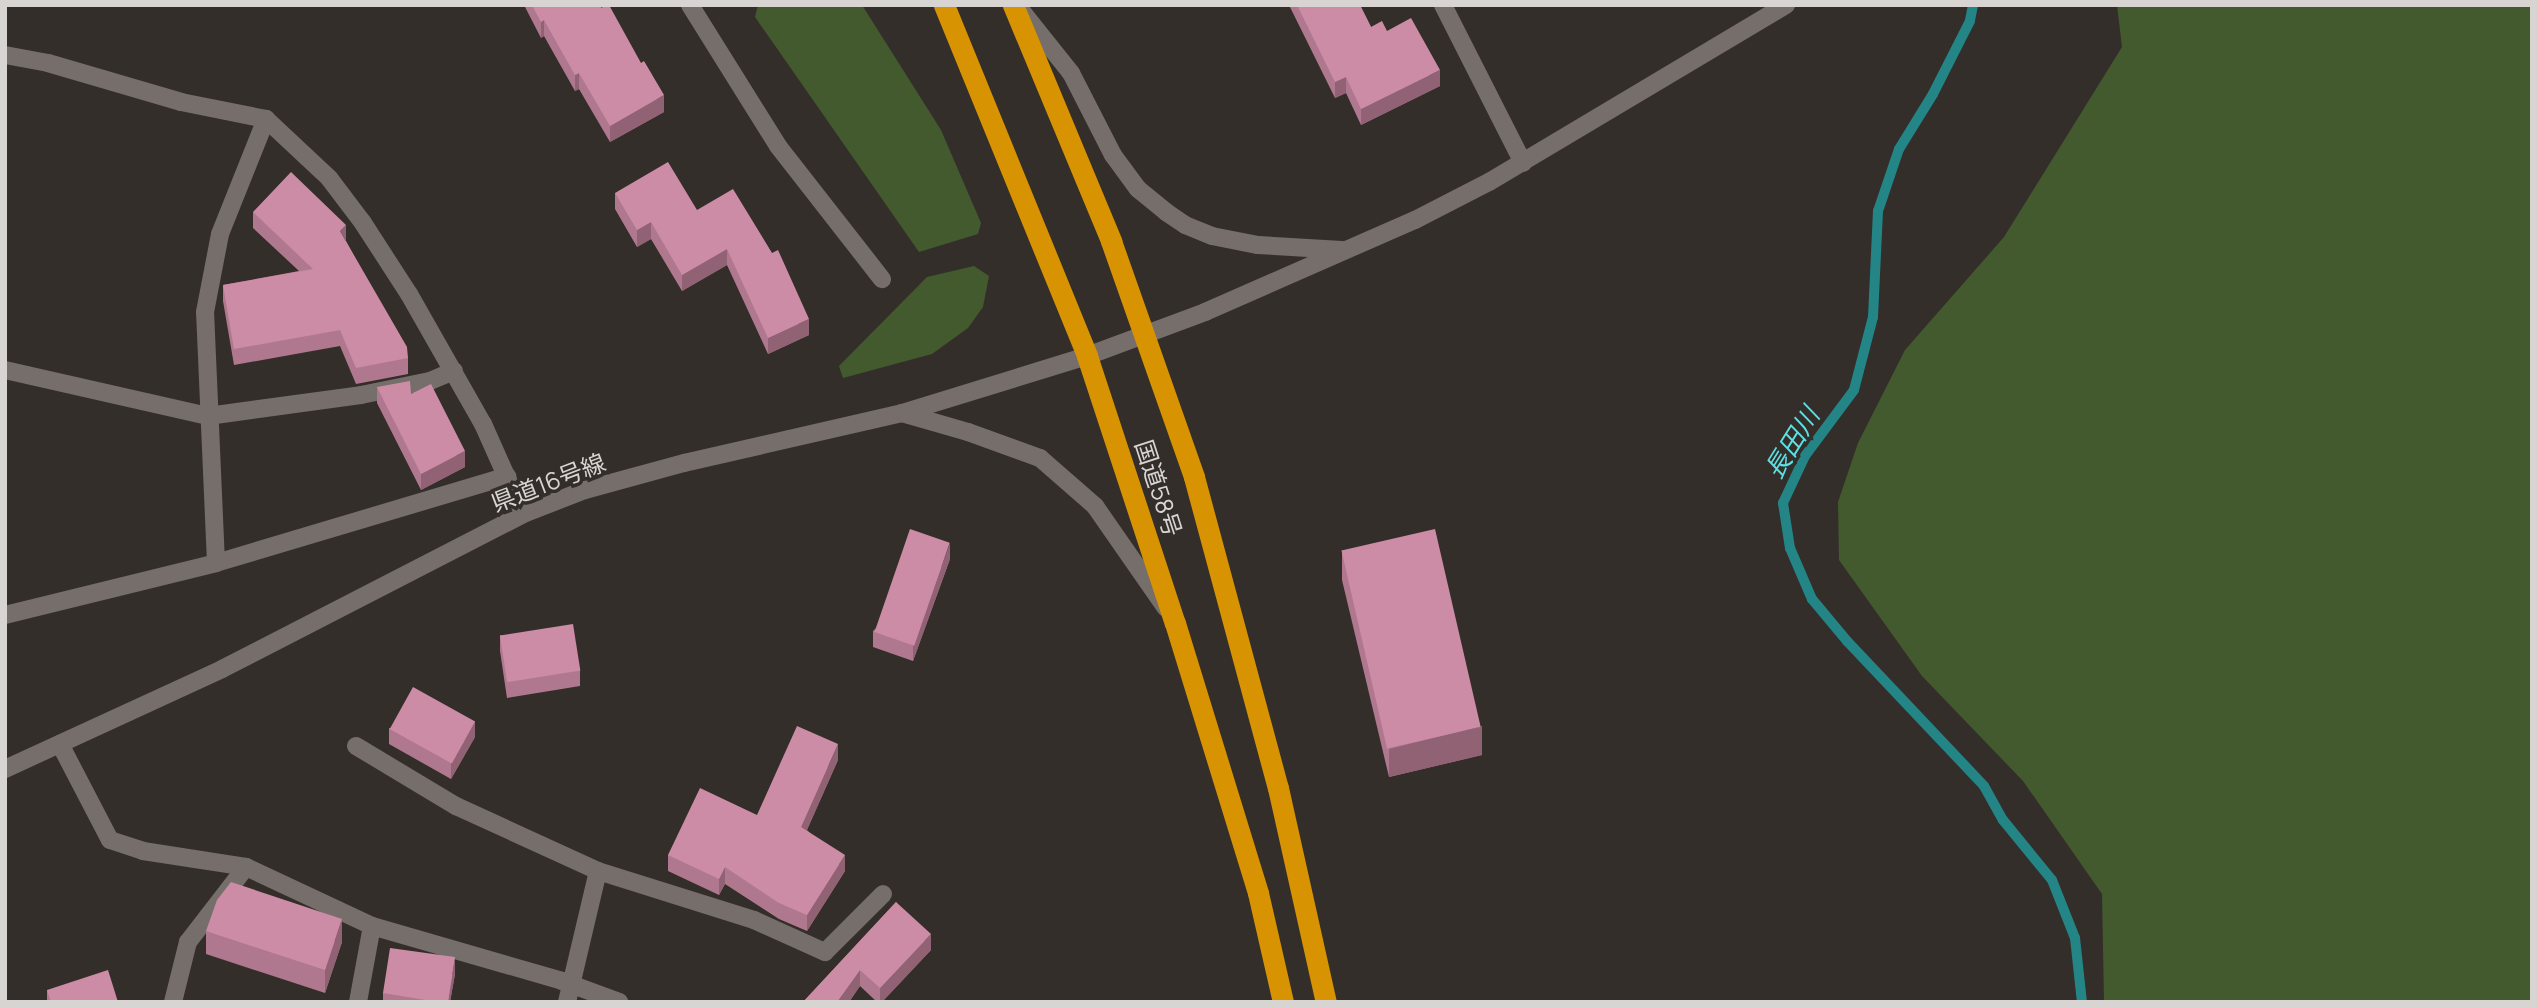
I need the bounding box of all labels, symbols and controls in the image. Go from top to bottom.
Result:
water label: 長田川 [1758,402,1826,484]
street label: 国道58号 [1130,436,1188,540]
street label: 県道16号線 [487,447,609,517]

